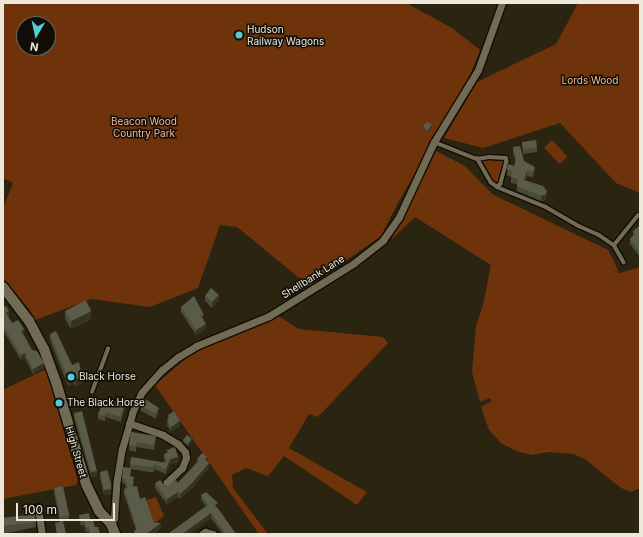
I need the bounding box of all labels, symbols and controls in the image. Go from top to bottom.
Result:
north arrow [16,16,56,56]
place label: Hudson Railway Wagons [247,23,324,46]
marker: Hudson Railway Wagons [234,30,244,40]
text: N [29,39,40,54]
park label: Lords Wood [562,75,618,87]
park label: Beacon Wood Country Park [111,115,177,138]
street label: Shellbank Lane [279,253,347,301]
place label: Black Horse [79,371,136,383]
marker: Black Horse [66,372,76,382]
place label: The Black Horse [67,397,145,409]
marker: The Black Horse [54,398,64,408]
street label: High Street [63,425,89,479]
scale bar [18,495,117,521]
text: 100 m [23,502,57,517]

